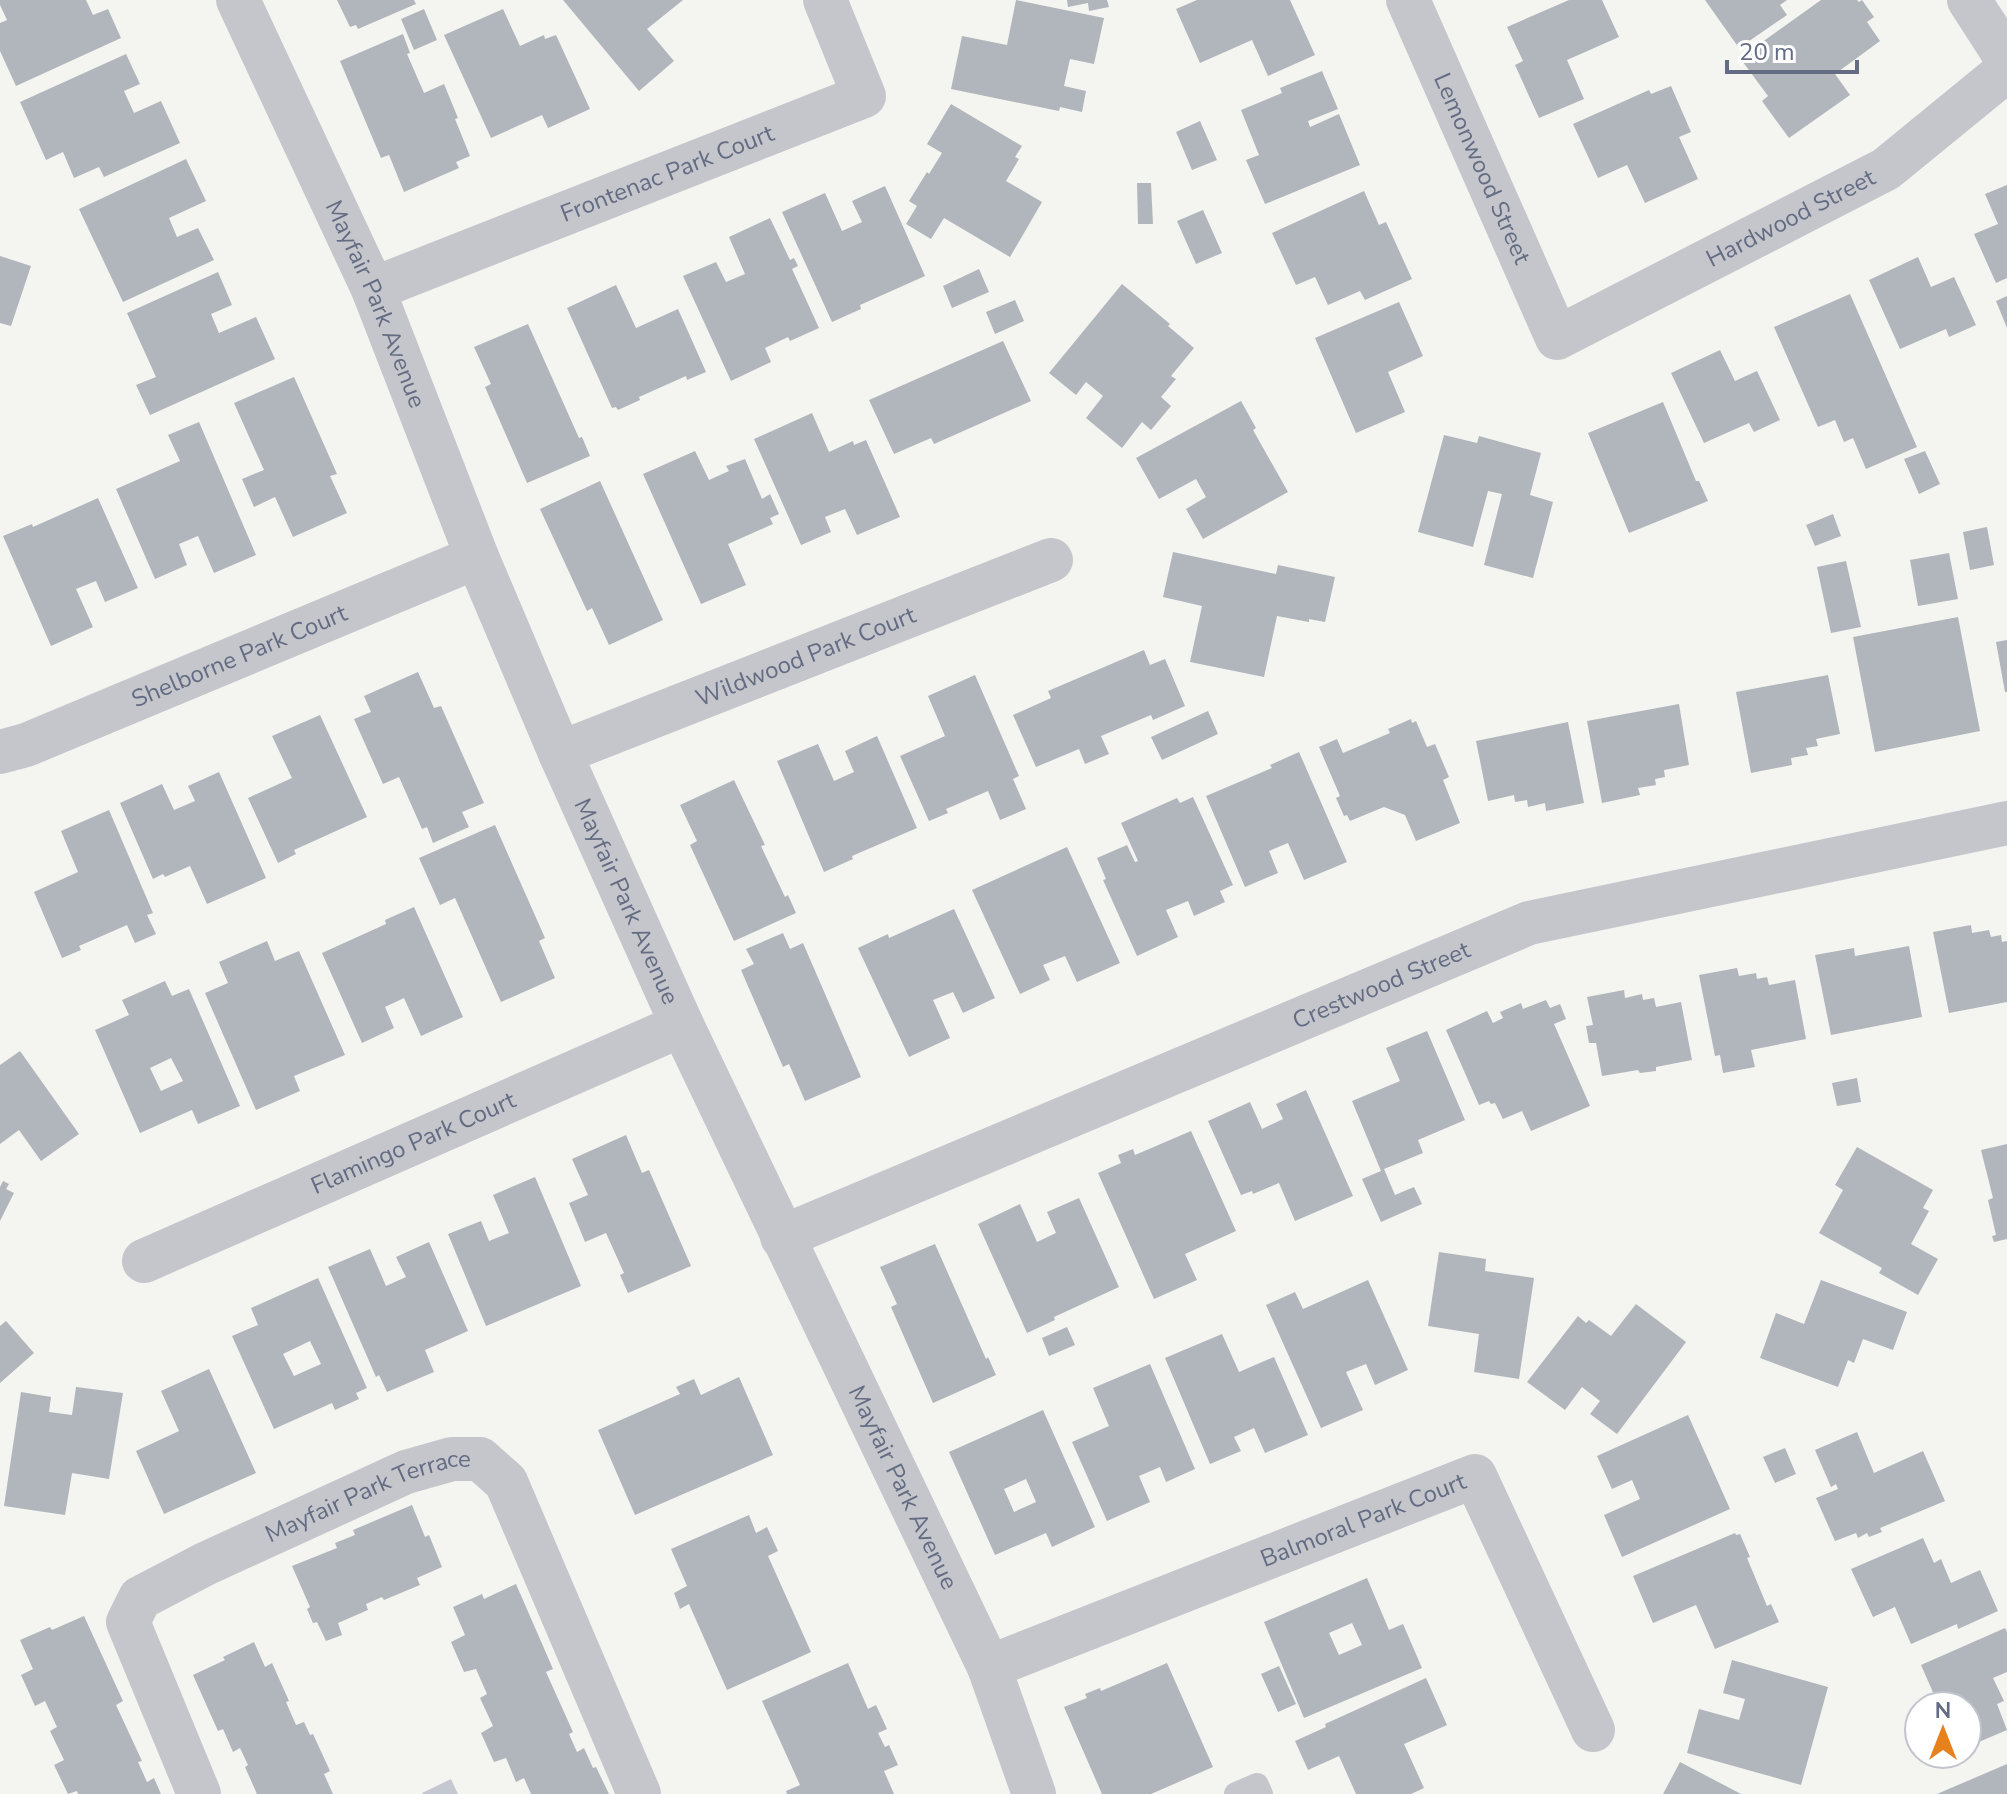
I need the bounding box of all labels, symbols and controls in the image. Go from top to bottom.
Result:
scale bar [1727,24,1857,74]
text: 20 m [1739,36,1795,68]
street label: Lemonwood Street [1426,68,1539,269]
street label: Frontenac Park Court [556,117,779,230]
street label: Hardwood Street [1701,161,1881,275]
street label: Mayfair Park Avenue [318,195,434,412]
street label: Shelborne Park Court [127,597,352,715]
street label: Wildwood Park Court [691,599,921,714]
street label: Mayfair Park Avenue [566,793,687,1009]
street label: Crestwood Street [1288,933,1475,1037]
street label: Flamingo Park Court [306,1084,521,1202]
street label: Mayfair Park Avenue [841,1380,966,1595]
street label: Mayfair Park Terrace [260,1443,471,1550]
street label: Balmoral Park Court [1256,1465,1471,1575]
north arrow [1903,1690,1983,1770]
text: N [1935,1696,1951,1726]

